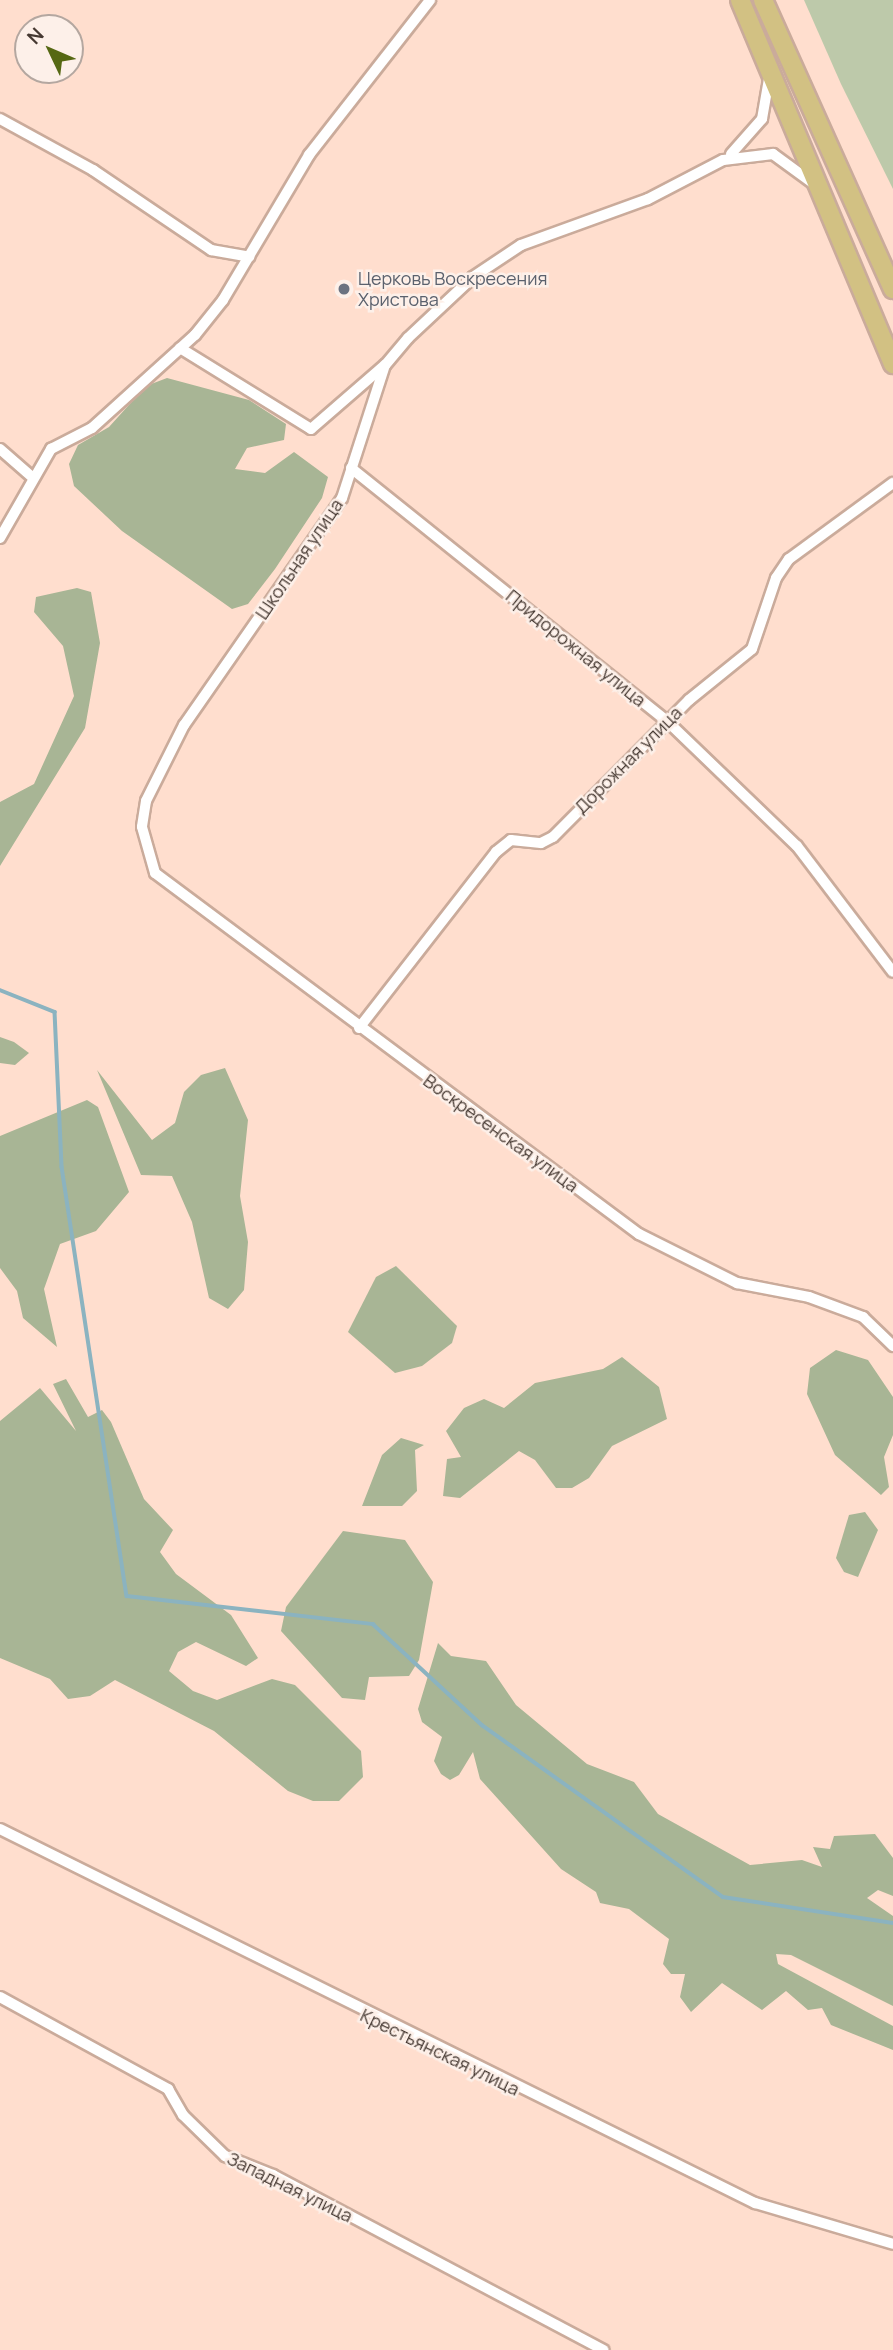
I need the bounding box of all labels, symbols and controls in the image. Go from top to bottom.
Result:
north arrow [14,14,84,84]
text: N [21,22,49,50]
place label: Церковь Воскресения Христова [358,268,547,310]
marker: Церковь Воскресения Христова [336,281,352,297]
street label: Школьная улица [251,495,347,623]
street label: Придорожная улица [502,585,650,711]
street label: Дорожная улица [570,702,686,818]
street label: Воскресенская улица [419,1070,583,1196]
street label: Крестьянская улица [357,2004,523,2100]
street label: Западная улица [224,2147,356,2227]

